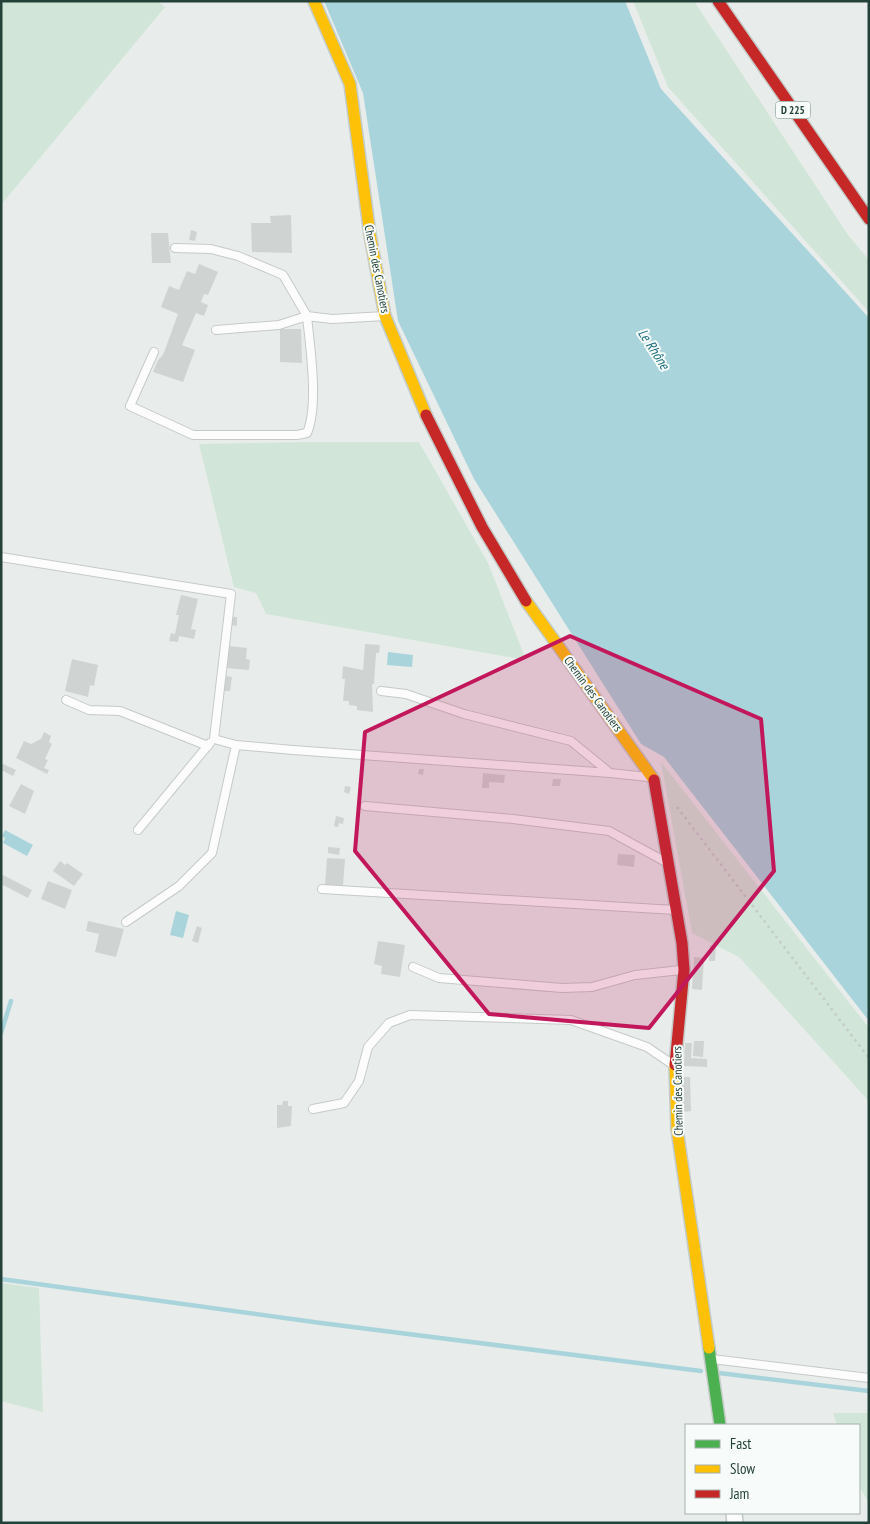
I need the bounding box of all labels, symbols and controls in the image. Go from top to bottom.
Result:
road number: D 225 [776,102,810,118]
street label: Chemin des Canotiers [362,224,393,314]
water label: Le Rhône [634,325,674,374]
street label: Chemin des Canotiers [561,653,626,734]
street label: Chemin des Canotiers [669,1046,686,1136]
legend [685,1424,860,1514]
text: Fast [730,1434,751,1453]
text: Slow [730,1459,755,1478]
text: Jam [729,1484,749,1503]

